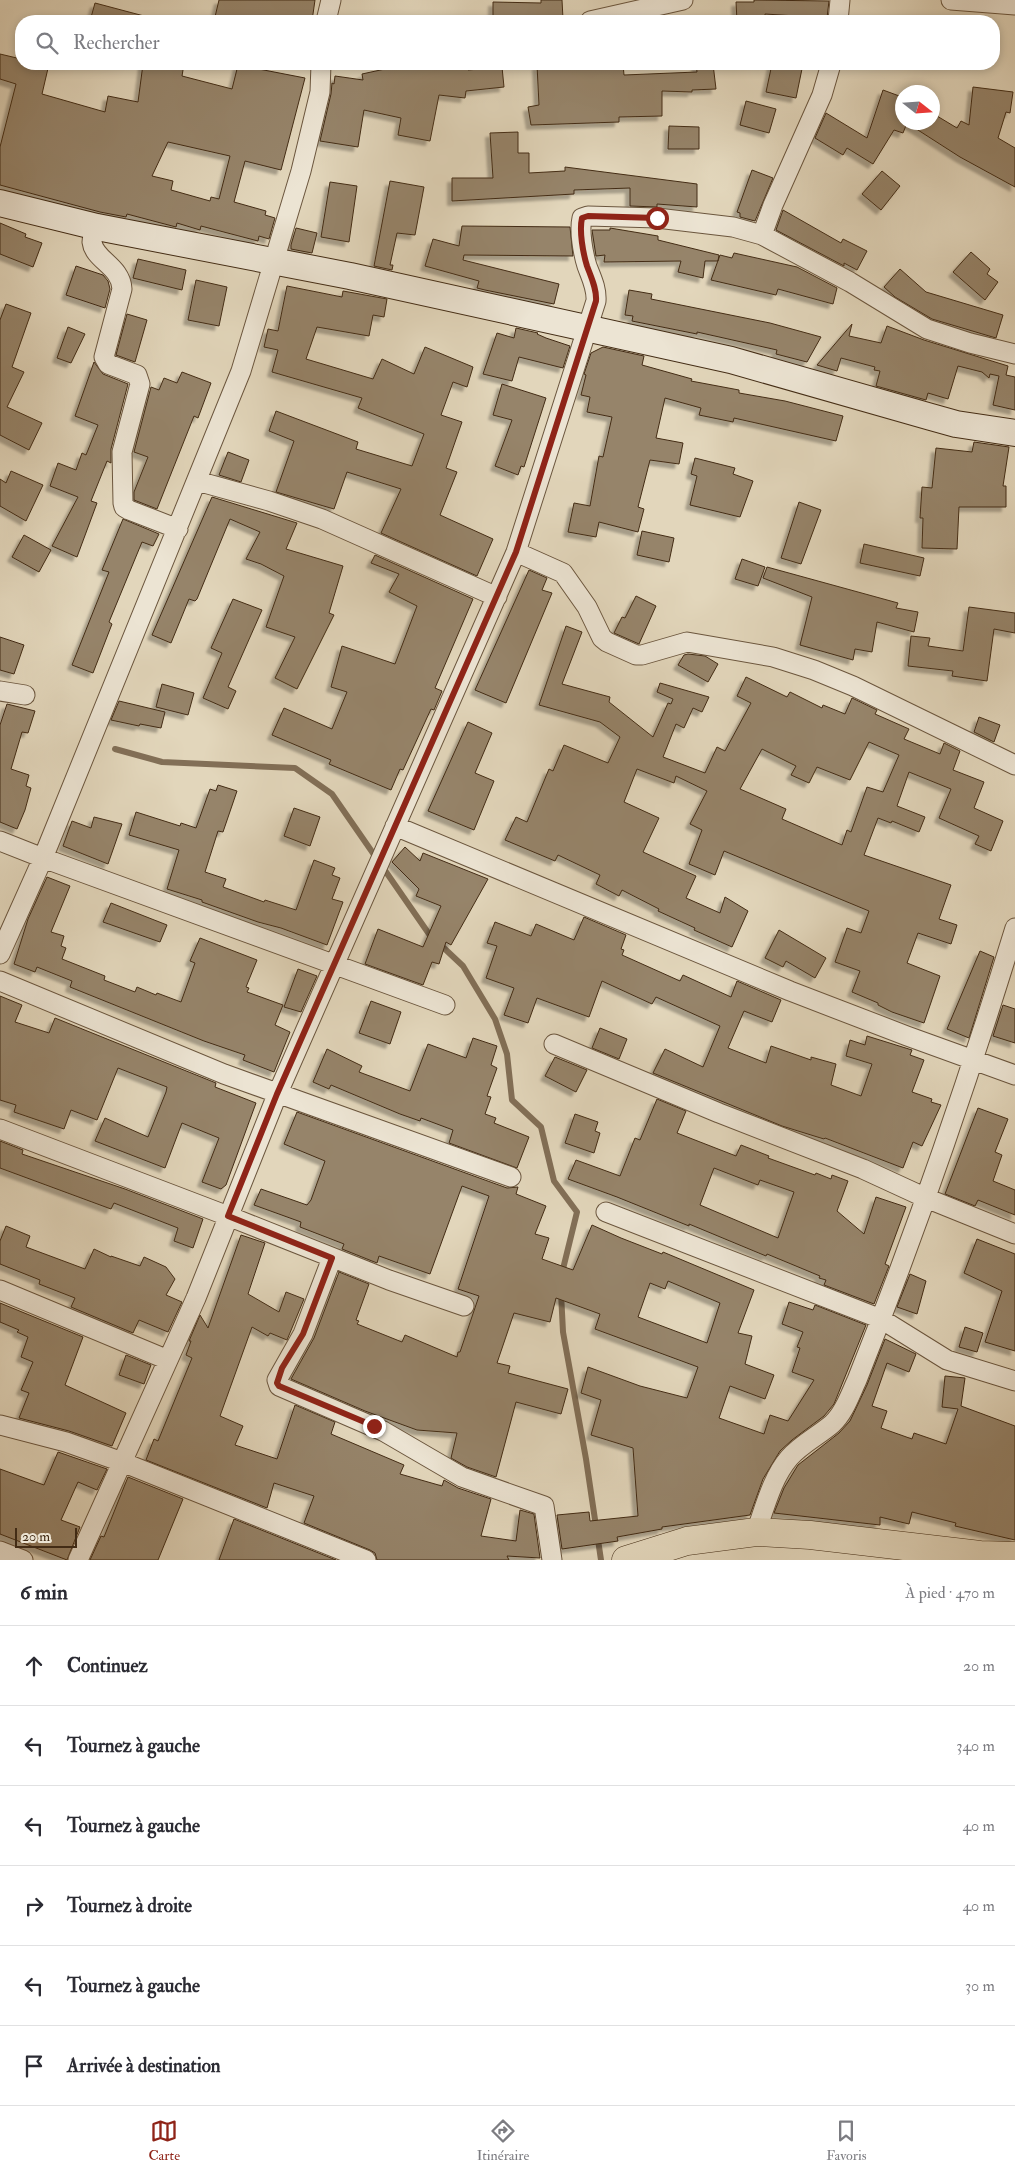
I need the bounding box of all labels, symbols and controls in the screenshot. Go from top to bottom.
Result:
search box [15,15,1000,70]
icon: search [33,29,61,57]
text: Rechercher [73,31,160,55]
north arrow [895,85,940,130]
route start [646,207,669,230]
route end [363,1415,386,1438]
scale bar [15,1525,78,1548]
text: 20 m [22,1528,50,1545]
text: 6 min [20,1579,68,1606]
text: À pied · 470 m [905,1583,995,1603]
icon: ahead [20,1652,48,1680]
text: Continuez [67,1654,148,1678]
text: 20 m [963,1656,995,1676]
icon: left [20,1732,48,1760]
text: Tournez à gauche [67,1734,200,1758]
text: 340 m [956,1736,995,1756]
icon: left [20,1812,48,1840]
text: Tournez à gauche [67,1814,200,1838]
text: 40 m [962,1816,995,1836]
icon: right [20,1892,48,1920]
text: Tournez à droite [67,1894,192,1918]
text: 40 m [962,1896,995,1916]
icon: left [20,1972,48,2000]
text: Tournez à gauche [67,1974,200,1998]
text: 30 m [965,1976,995,1996]
icon: arrive [20,2052,48,2080]
text: Arrivée à destination [67,2054,221,2078]
tab: Carte [148,2117,180,2164]
tab: Itinéraire [477,2117,529,2164]
tab: Favoris [826,2117,867,2164]

